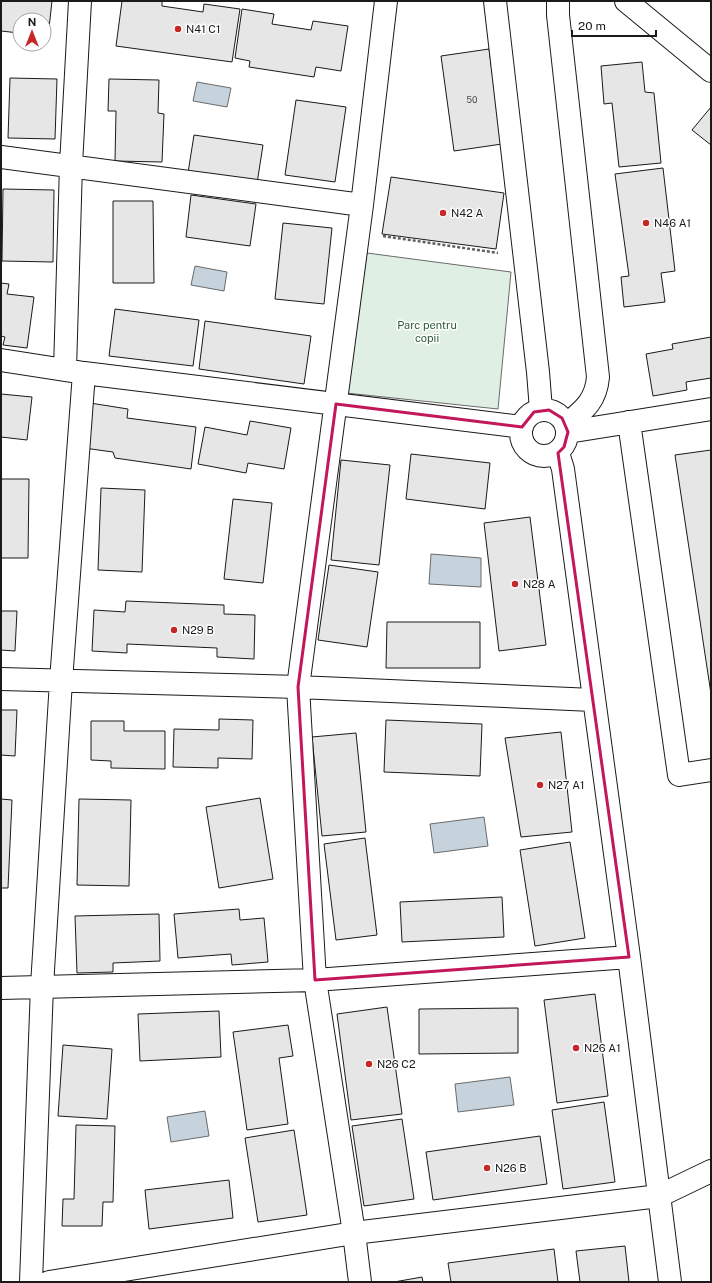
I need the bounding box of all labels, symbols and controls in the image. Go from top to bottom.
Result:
north arrow [12,12,52,52]
scale bar [572,12,656,38]
text: N [28,16,36,28]
text: 20 m [578,19,606,33]
place label: N41 C1 [186,23,220,35]
marker: N41 C1 [173,24,183,34]
house number: 50 [466,94,478,105]
place label: N42 A [451,207,483,219]
marker: N42 A [438,208,448,218]
place label: N46 A1 [654,217,691,229]
marker: N46 A1 [641,218,651,228]
park label: Parc pentru copii [397,319,457,344]
place label: N28 A [523,578,556,590]
marker: N28 A [510,579,520,589]
place label: N29 B [182,624,214,636]
marker: N29 B [169,625,179,635]
place label: N27 A1 [548,779,584,791]
marker: N27 A1 [535,780,545,790]
place label: N26 A1 [584,1042,621,1054]
marker: N26 A1 [571,1043,581,1053]
place label: N26 C2 [377,1058,416,1070]
marker: N26 C2 [364,1059,374,1069]
place label: N26 B [495,1162,527,1174]
marker: N26 B [482,1163,492,1173]

